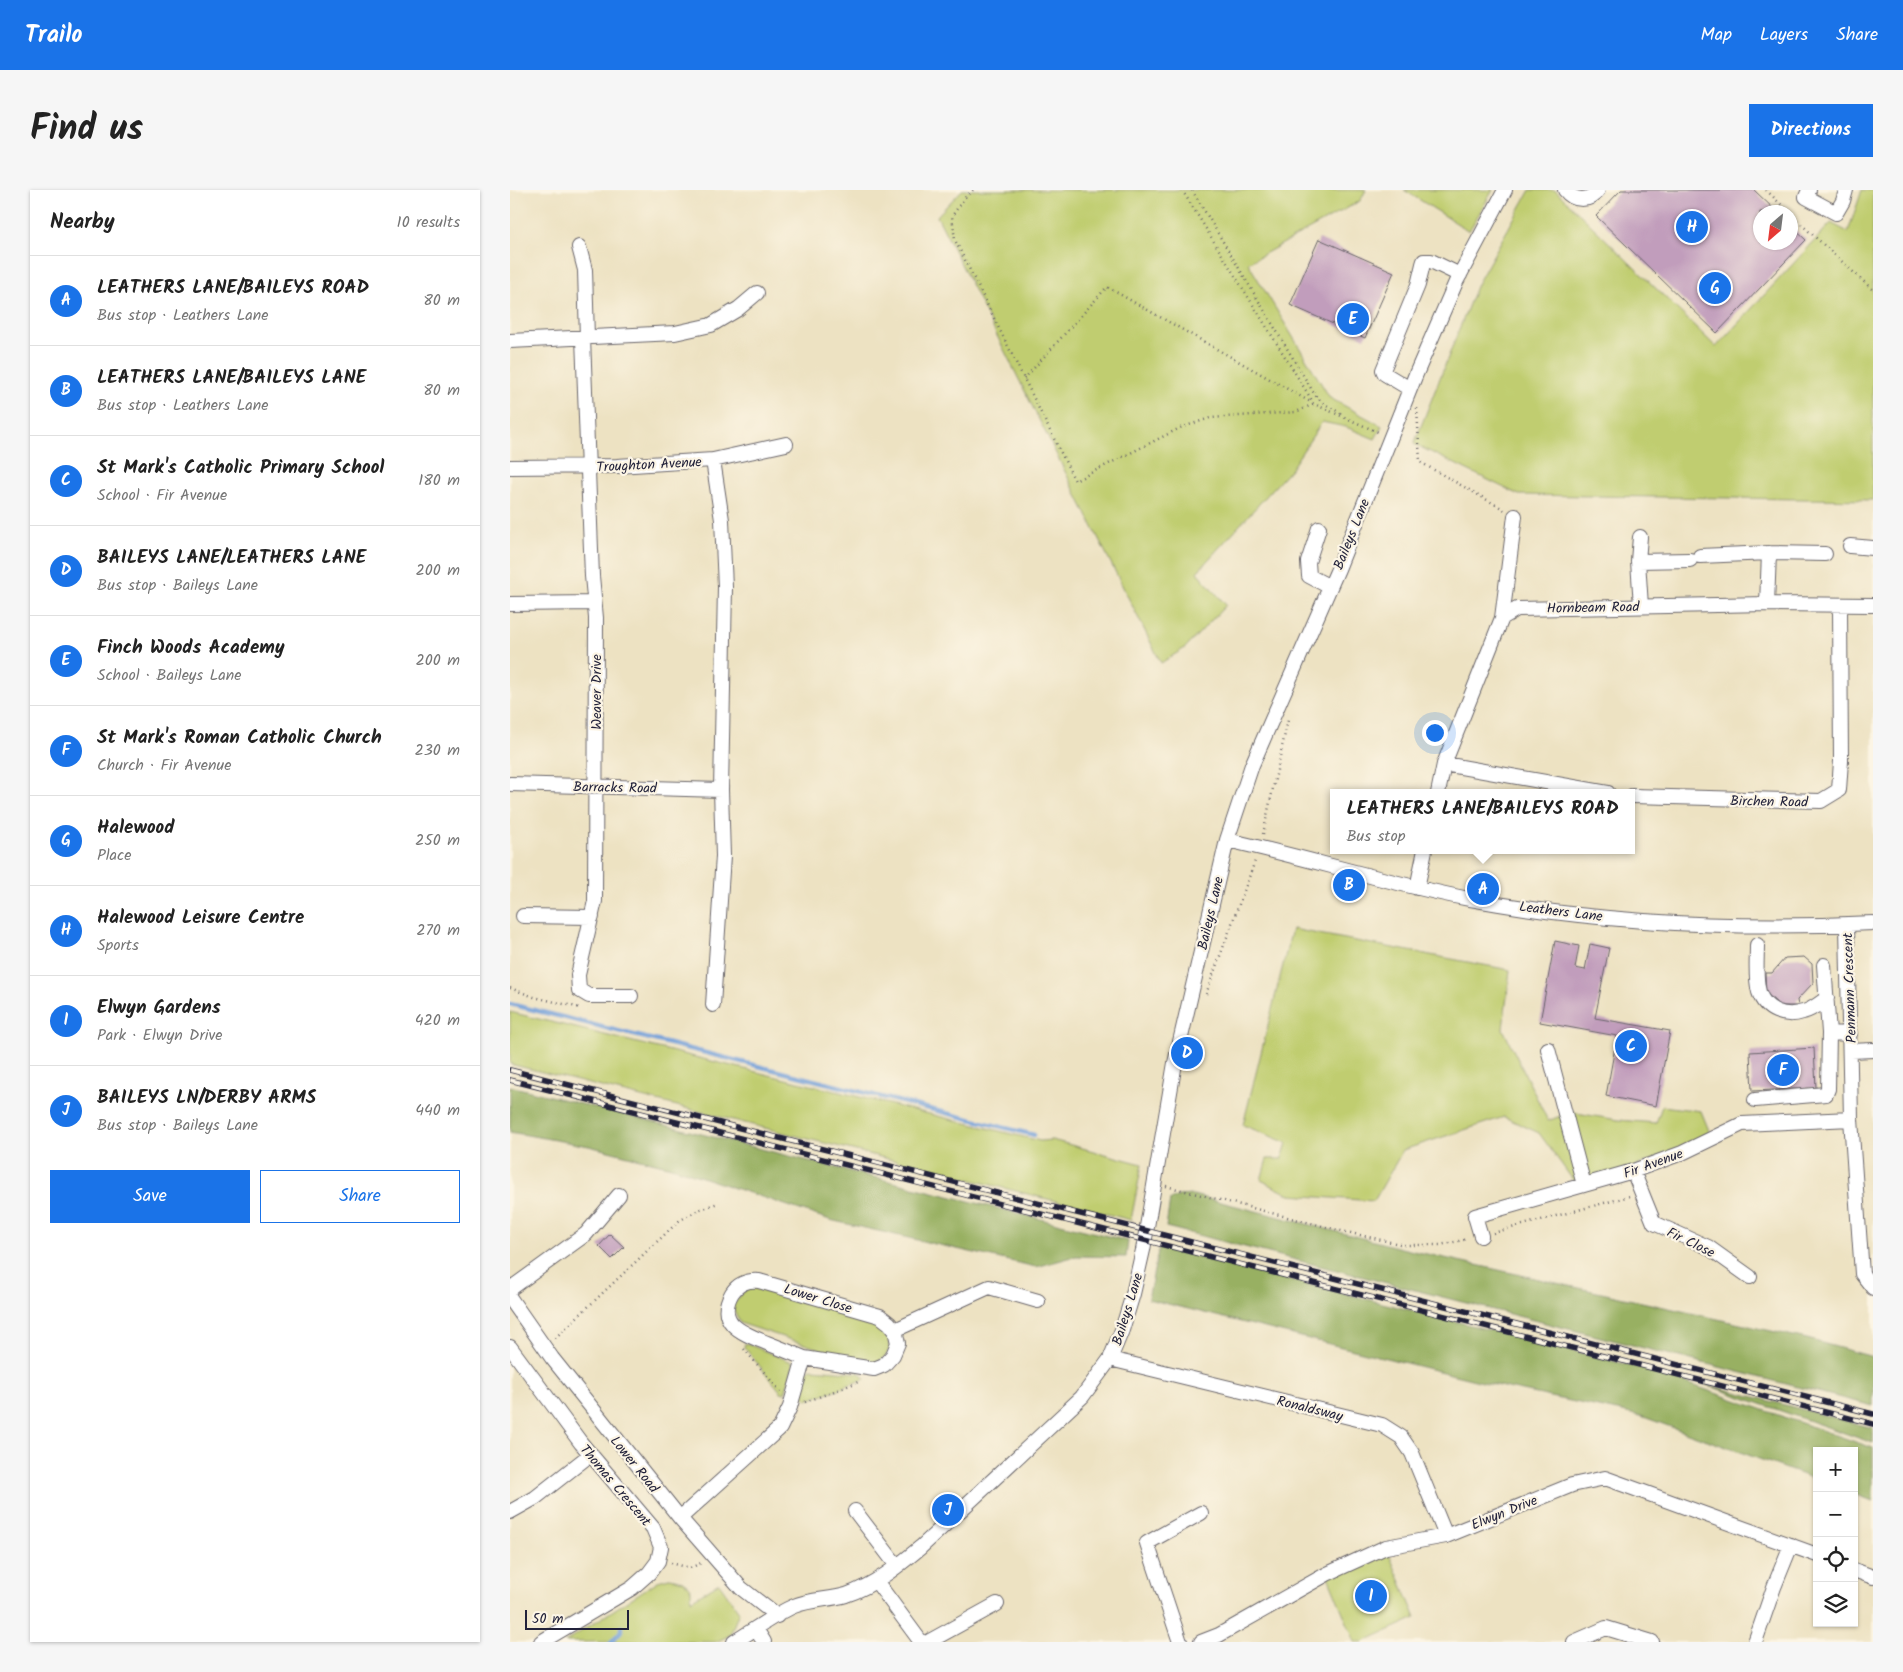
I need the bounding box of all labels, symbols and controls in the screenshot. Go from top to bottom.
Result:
text: Trailo [25,16,83,55]
text: Map [1701,21,1732,50]
text: Layers [1760,21,1808,50]
text: Share [1836,21,1878,50]
text: Find us [30,102,143,158]
button: Directions [1749,104,1873,157]
north arrow [1753,205,1798,250]
text: Nearby [50,206,115,239]
pin: H [1676,208,1708,246]
text: 10 results [397,210,460,235]
pin: G [1699,269,1731,307]
text: LEATHERS LANE/BAILEYS ROAD [97,273,369,303]
text: A [61,288,71,313]
text: 80 m [423,288,460,313]
pin: E [1337,300,1369,338]
text: Bus stop · Leathers Lane [97,303,269,328]
text: LEATHERS LANE/BAILEYS LANE [97,363,366,393]
text: B [61,378,71,403]
text: 80 m [423,378,460,403]
text: Bus stop · Leathers Lane [97,393,269,418]
street label: Troughton Avenue [596,451,703,479]
text: St Mark's Catholic Primary School [97,453,384,483]
text: C [61,468,71,493]
text: 180 m [418,468,460,493]
text: School · Fir Avenue [97,483,227,508]
street label: Baileys Lane [1328,495,1376,573]
text: BAILEYS LANE/LEATHERS LANE [97,543,366,573]
text: D [61,558,71,583]
text: 200 m [416,558,460,583]
text: Bus stop · Baileys Lane [97,573,258,598]
street label: Hornbeam Road [1546,596,1641,620]
text: Finch Woods Academy [97,633,285,663]
text: E [62,648,70,673]
text: 200 m [416,648,460,673]
street label: Weaver Drive [586,654,608,730]
text: School · Baileys Lane [97,663,242,688]
your location [1422,720,1448,746]
text: St Mark's Roman Catholic Church [97,723,382,753]
text: F [62,738,70,763]
text: 230 m [414,738,460,763]
text: Church · Fir Avenue [97,753,231,778]
street label: Barracks Road [573,776,658,800]
popup [1330,789,1635,854]
street label: Birchen Road [1730,790,1809,814]
text: LEATHERS LANE/BAILEYS ROAD [1346,794,1619,824]
text: Halewood [97,813,174,843]
text: Bus stop [1346,824,1405,849]
text: G [61,828,71,853]
text: 250 m [415,828,460,853]
text: Place [97,843,131,868]
pin: B [1333,866,1365,904]
pin: A [1467,870,1499,908]
street label: Baileys Lane [1192,874,1230,952]
street label: Leathers Lane [1518,896,1605,928]
text: Halewood Leisure Centre [97,903,304,933]
text: H [61,918,71,943]
text: 270 m [416,918,460,943]
street label: Penmann Crescent [1837,932,1863,1043]
text: Sports [97,933,139,958]
text: Elwyn Gardens [97,993,221,1023]
text: I [64,1008,68,1033]
text: 420 m [415,1008,460,1033]
text: Park · Elwyn Drive [97,1023,223,1048]
pin: C [1615,1027,1647,1065]
pin: D [1171,1034,1203,1072]
pin: F [1767,1051,1799,1089]
text: BAILEYS LN/DERBY ARMS [97,1083,316,1113]
text: J [62,1098,70,1123]
text: 440 m [415,1098,460,1123]
text: Bus stop · Baileys Lane [97,1113,258,1138]
street label: Fir Avenue [1620,1143,1687,1185]
button: Save [50,1170,250,1223]
button: Share [260,1170,460,1223]
street label: Fir Close [1663,1222,1719,1264]
street label: Baileys Lane [1107,1270,1150,1348]
street label: Lower Close [781,1278,855,1320]
street label: Ronaldsway [1274,1390,1346,1428]
street label: Lower Road [604,1431,665,1499]
street label: Thomas Crescent [574,1440,657,1532]
map controls [1813,1447,1858,1627]
button: + [1813,1447,1858,1492]
street label: Elwyn Drive [1468,1489,1542,1536]
pin: J [932,1491,964,1529]
button: − [1813,1492,1858,1537]
button: locate [1813,1537,1858,1582]
pin: I [1355,1577,1387,1615]
button: layers [1813,1582,1858,1627]
scale bar [525,1607,629,1630]
text: 50 m [532,1608,563,1630]

